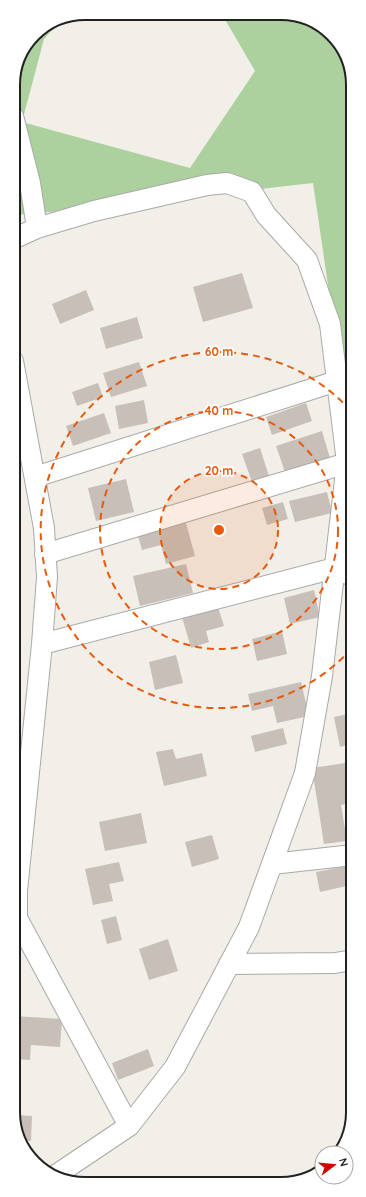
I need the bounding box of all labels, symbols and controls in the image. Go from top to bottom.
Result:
text: 60 m [205,344,233,359]
text: 40 m [205,403,233,418]
text: 20 m [205,463,233,478]
centre of rings [212,523,226,537]
north arrow [314,1145,354,1185]
text: N [336,1156,351,1168]

